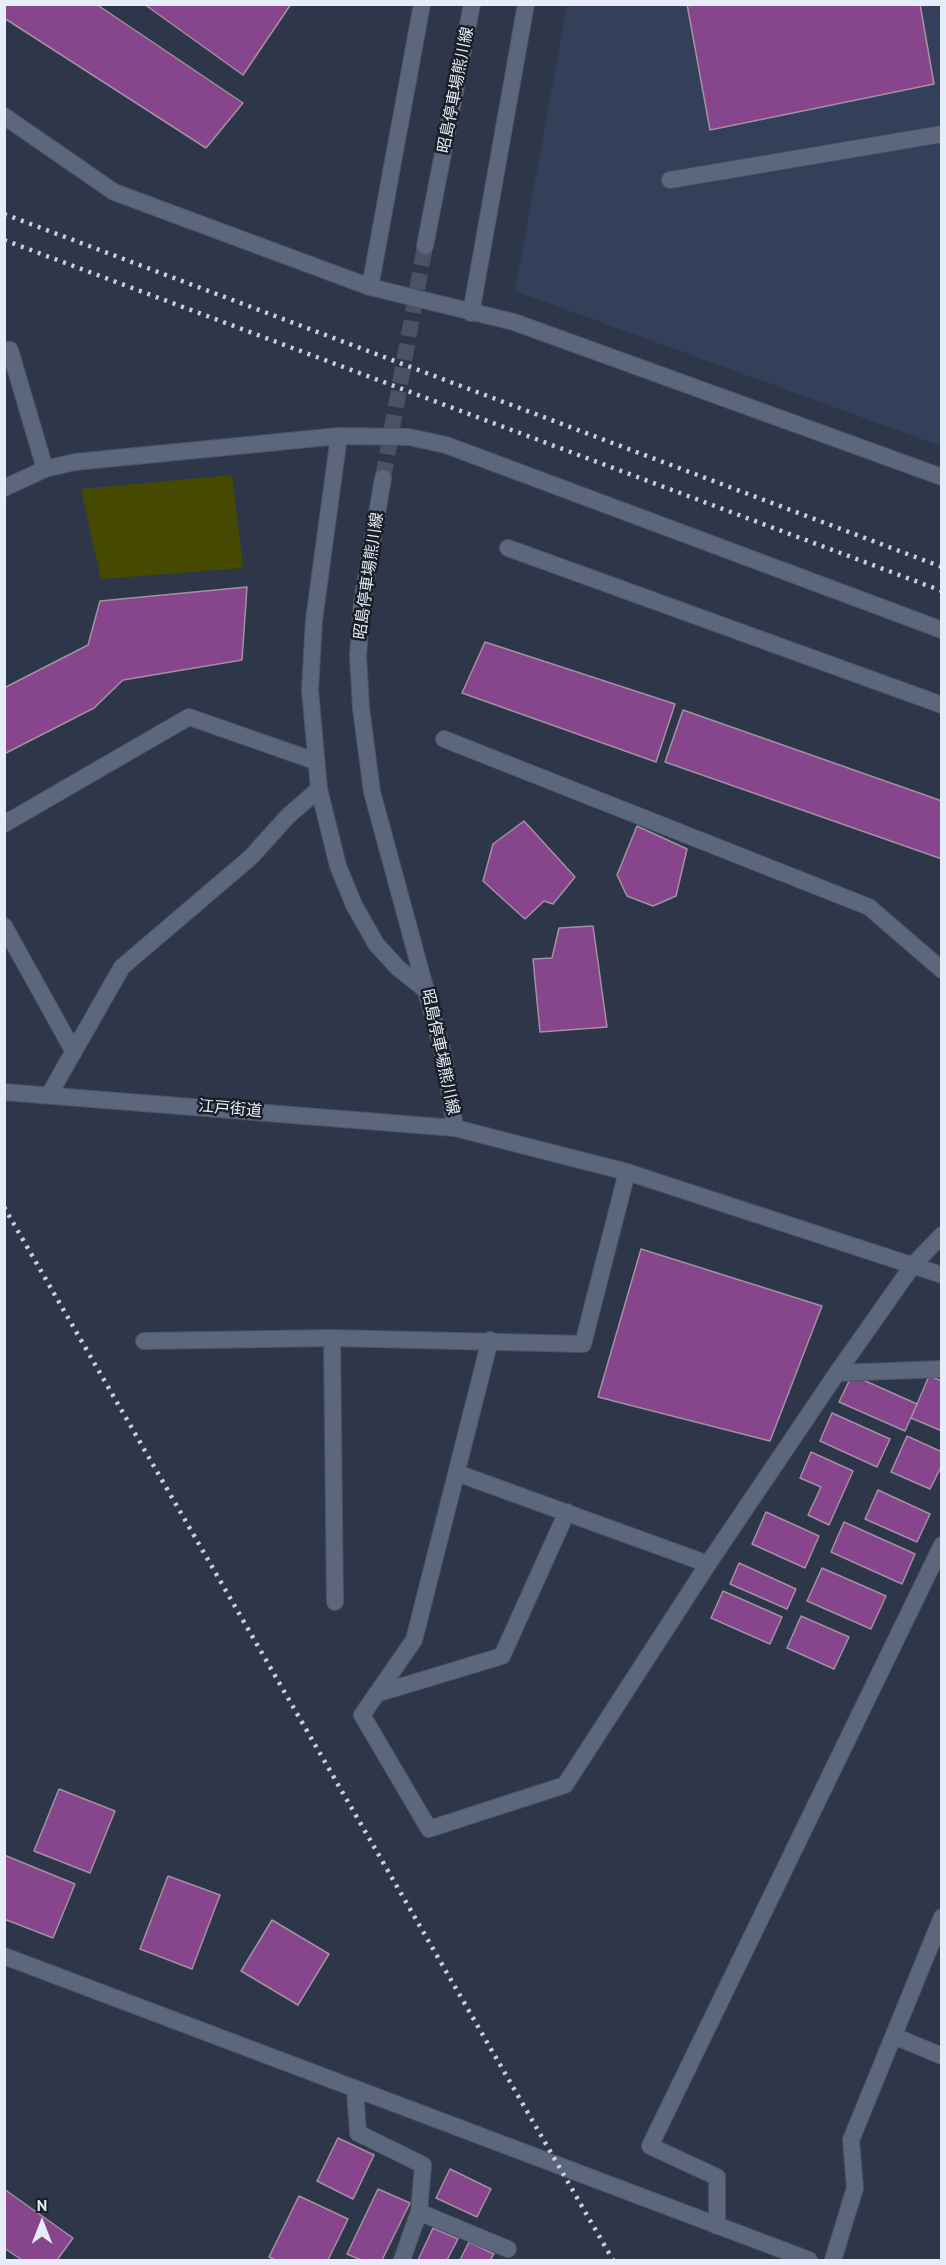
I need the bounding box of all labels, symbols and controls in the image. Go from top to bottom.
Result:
street label: 昭島停車場熊川線 [434,25,478,155]
street label: 昭島停車場熊川線 [351,511,387,641]
street label: 昭島停車場熊川線 [417,987,463,1117]
street label: 江戸街道 [197,1097,263,1121]
north arrow [12,2193,72,2253]
text: N [37,2195,47,2215]

